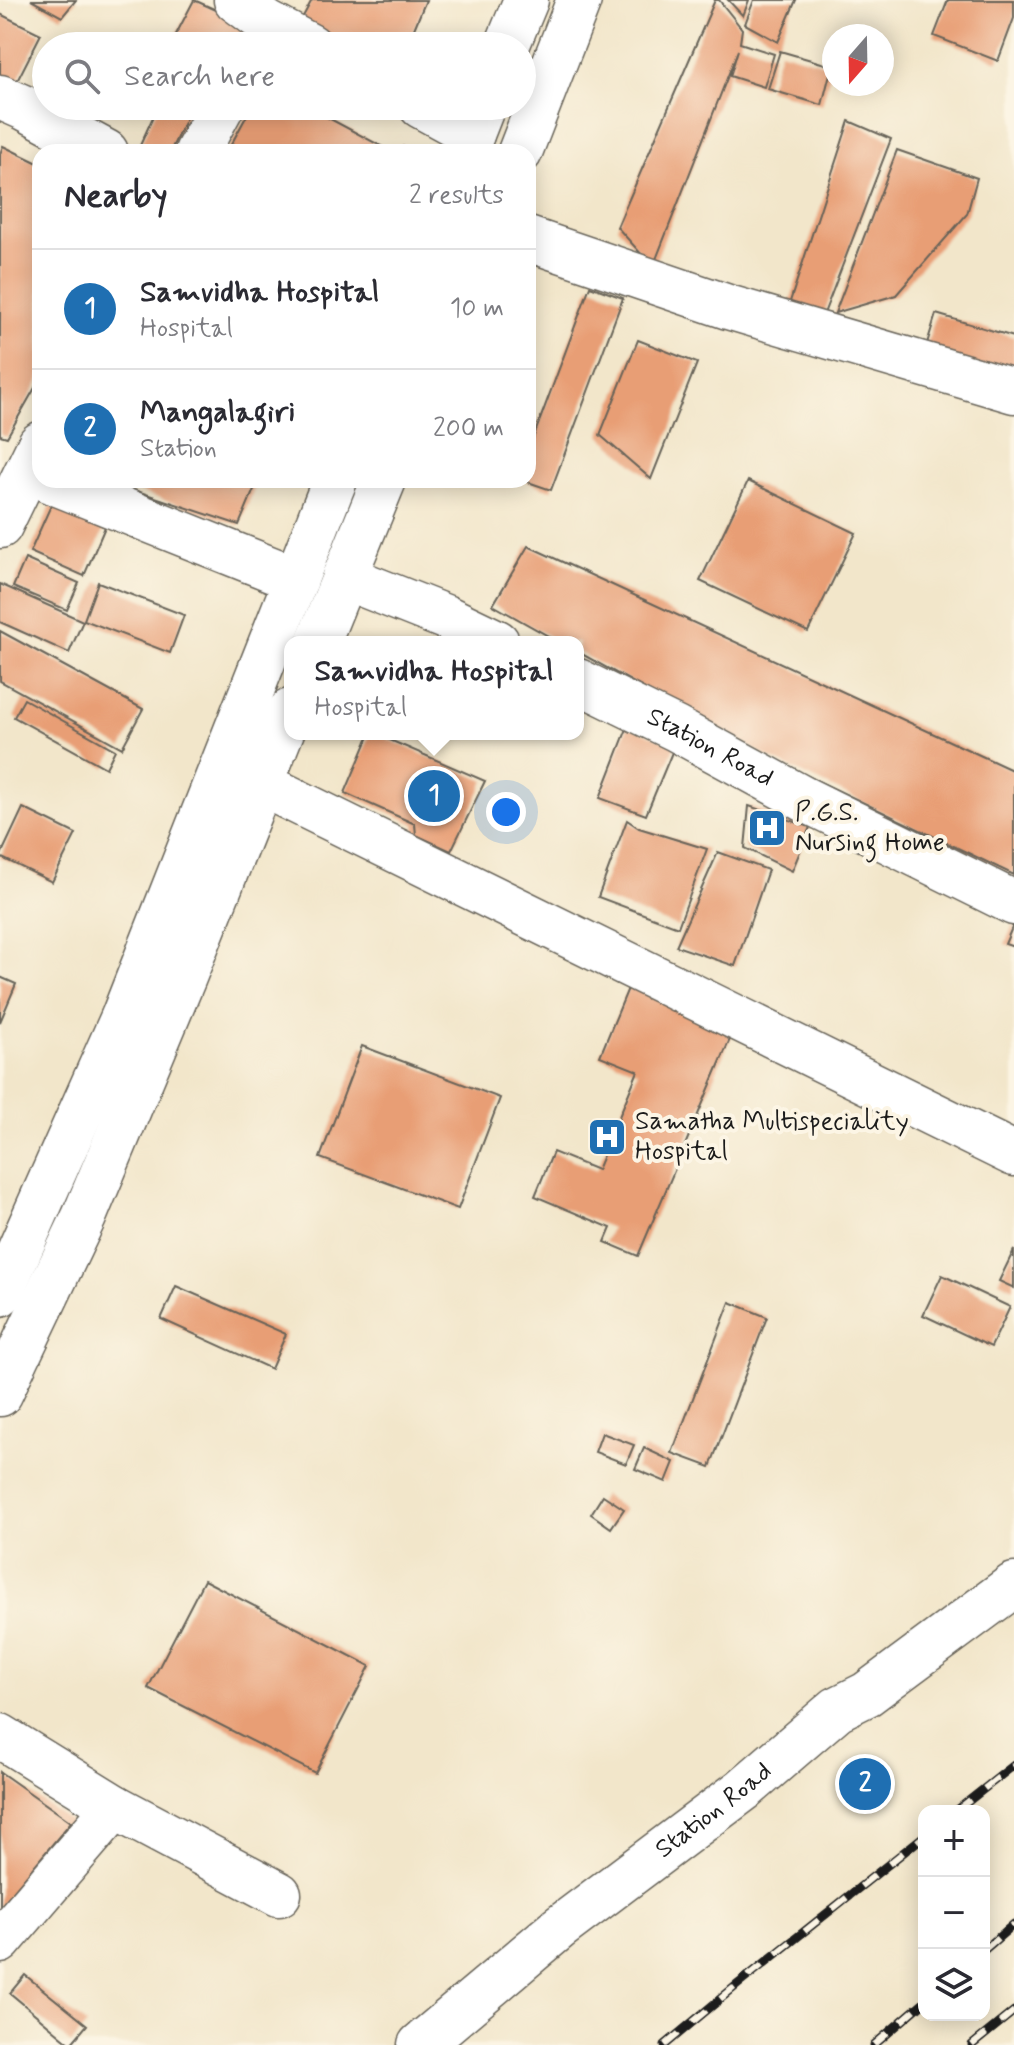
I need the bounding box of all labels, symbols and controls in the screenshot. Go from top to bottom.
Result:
north arrow [822,24,894,96]
search box [32,32,536,120]
icon: search [60,54,104,98]
text: Search here [124,57,275,96]
text: Nearby [64,174,168,219]
text: 2 results [409,179,504,213]
text: Samvidha Hospital [140,273,379,312]
text: 1 [84,292,96,326]
text: 10 m [450,292,504,326]
text: Hospital [140,312,233,346]
text: Mangalagiri [140,393,295,432]
text: 2 [84,412,96,446]
text: 200 m [433,412,504,446]
text: Station [140,432,217,466]
popup [284,636,584,740]
text: Samvidha Hospital [314,652,554,691]
text: Hospital [314,691,407,725]
street label: Station Road [641,700,779,796]
pin: 1 [408,766,460,826]
your location [486,792,526,832]
place label: P.G.S. Nursing Home [795,796,945,863]
hospital icon: P.G.S. Nursing Home [746,807,788,849]
place label: Samatha Multispeciality Hospital [635,1105,909,1169]
hospital icon: Samatha Multispeciality Hospital [586,1116,628,1158]
pin: 2 [839,1754,891,1814]
street label: Station Road [649,1755,780,1867]
map controls [918,1805,990,2021]
button: + [918,1805,990,1877]
button: − [918,1877,990,1949]
button: layers [918,1949,990,2021]

